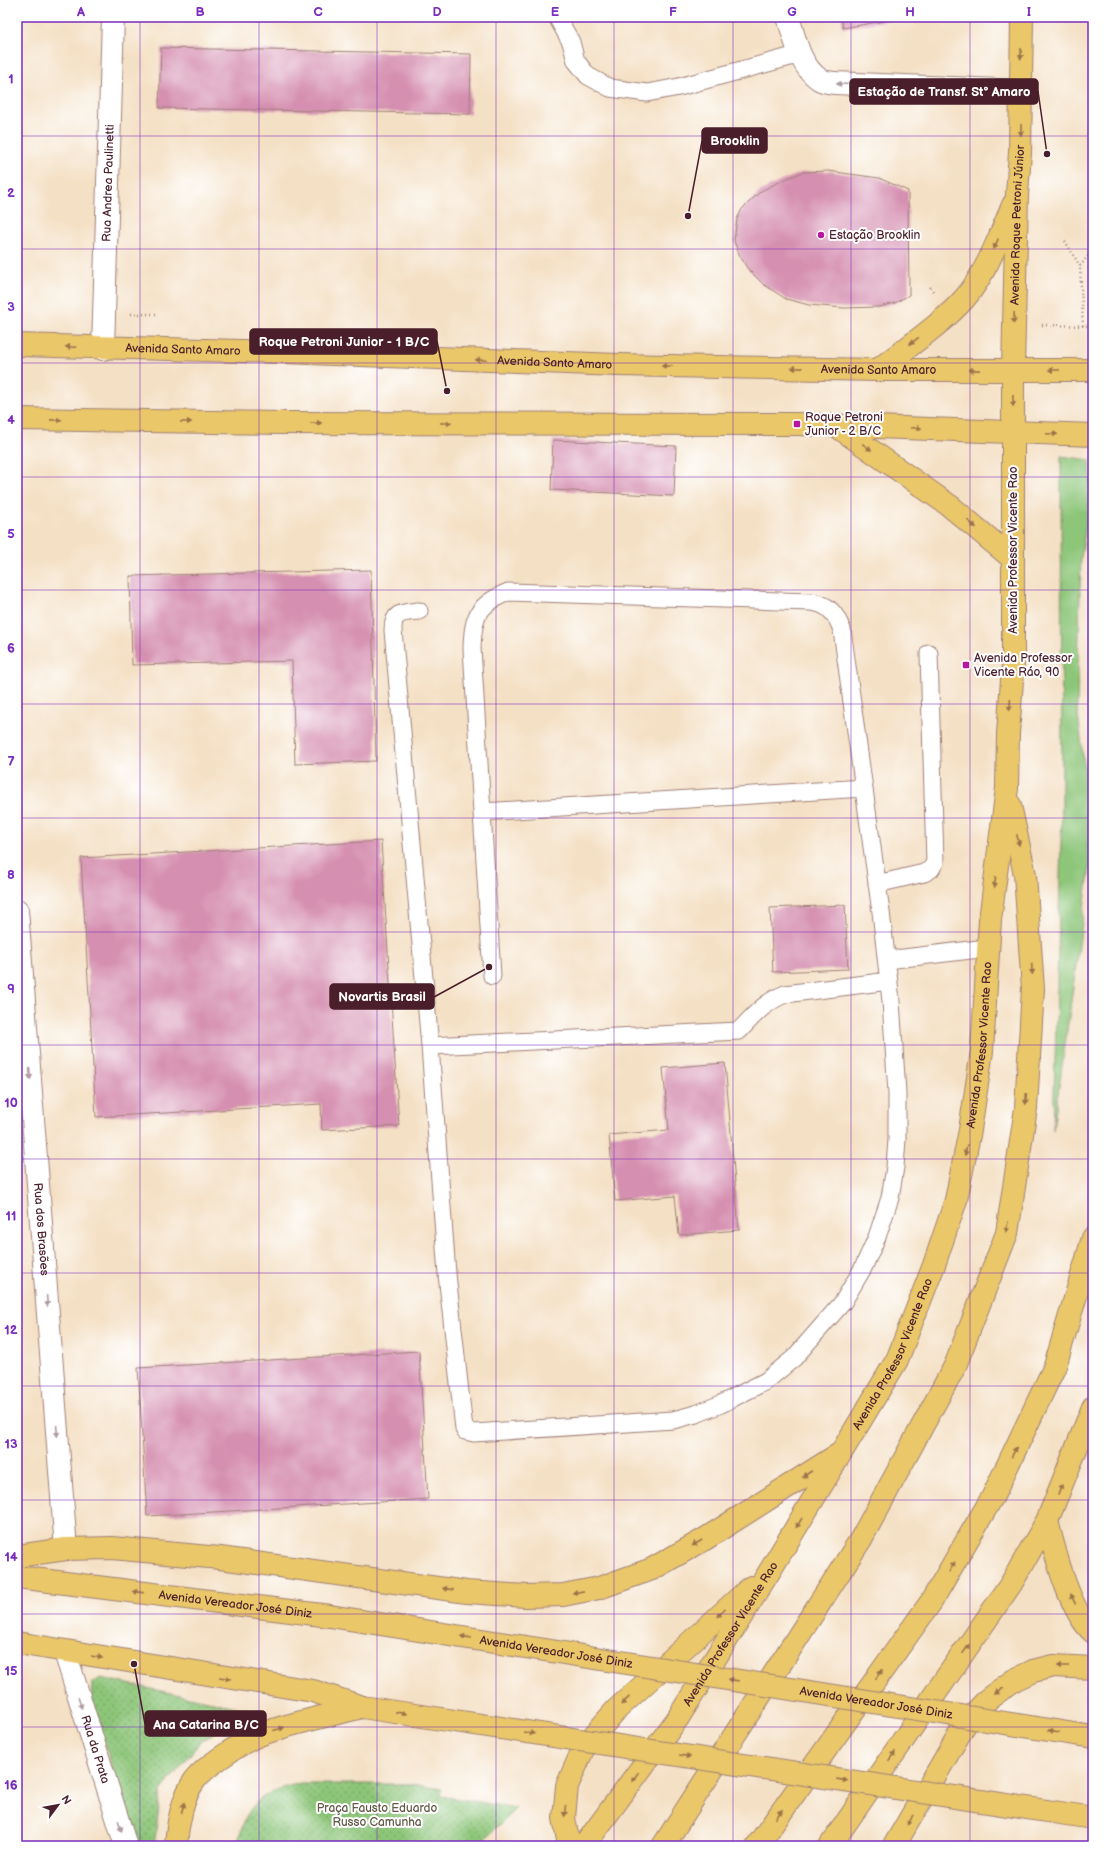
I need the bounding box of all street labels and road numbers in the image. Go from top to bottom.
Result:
street label: Rua Andrea Paulinetti [99,124,117,242]
street label: Avenida Roque Petroni Júnior [1007,144,1028,305]
street label: Avenida Santo Amaro [125,340,241,358]
street label: Avenida Santo Amaro [497,353,613,372]
street label: Avenida Santo Amaro [821,361,936,378]
street label: Avenida Professor Vicente Rao [1006,466,1021,634]
street label: Avenida Professor Vicente Rao [963,961,995,1129]
street label: Rua dos Brasões [30,1182,53,1276]
street label: Avenida Professor Vicente Rao [849,1276,936,1433]
street label: Avenida Professor Vicente Rao [680,1559,781,1709]
street label: Avenida Vereador José Diniz [158,1587,313,1621]
street label: Avenida Vereador José Diniz [479,1632,634,1671]
street label: Avenida Vereador José Diniz [799,1683,954,1722]
street label: Rua da Prata [78,1713,113,1786]

